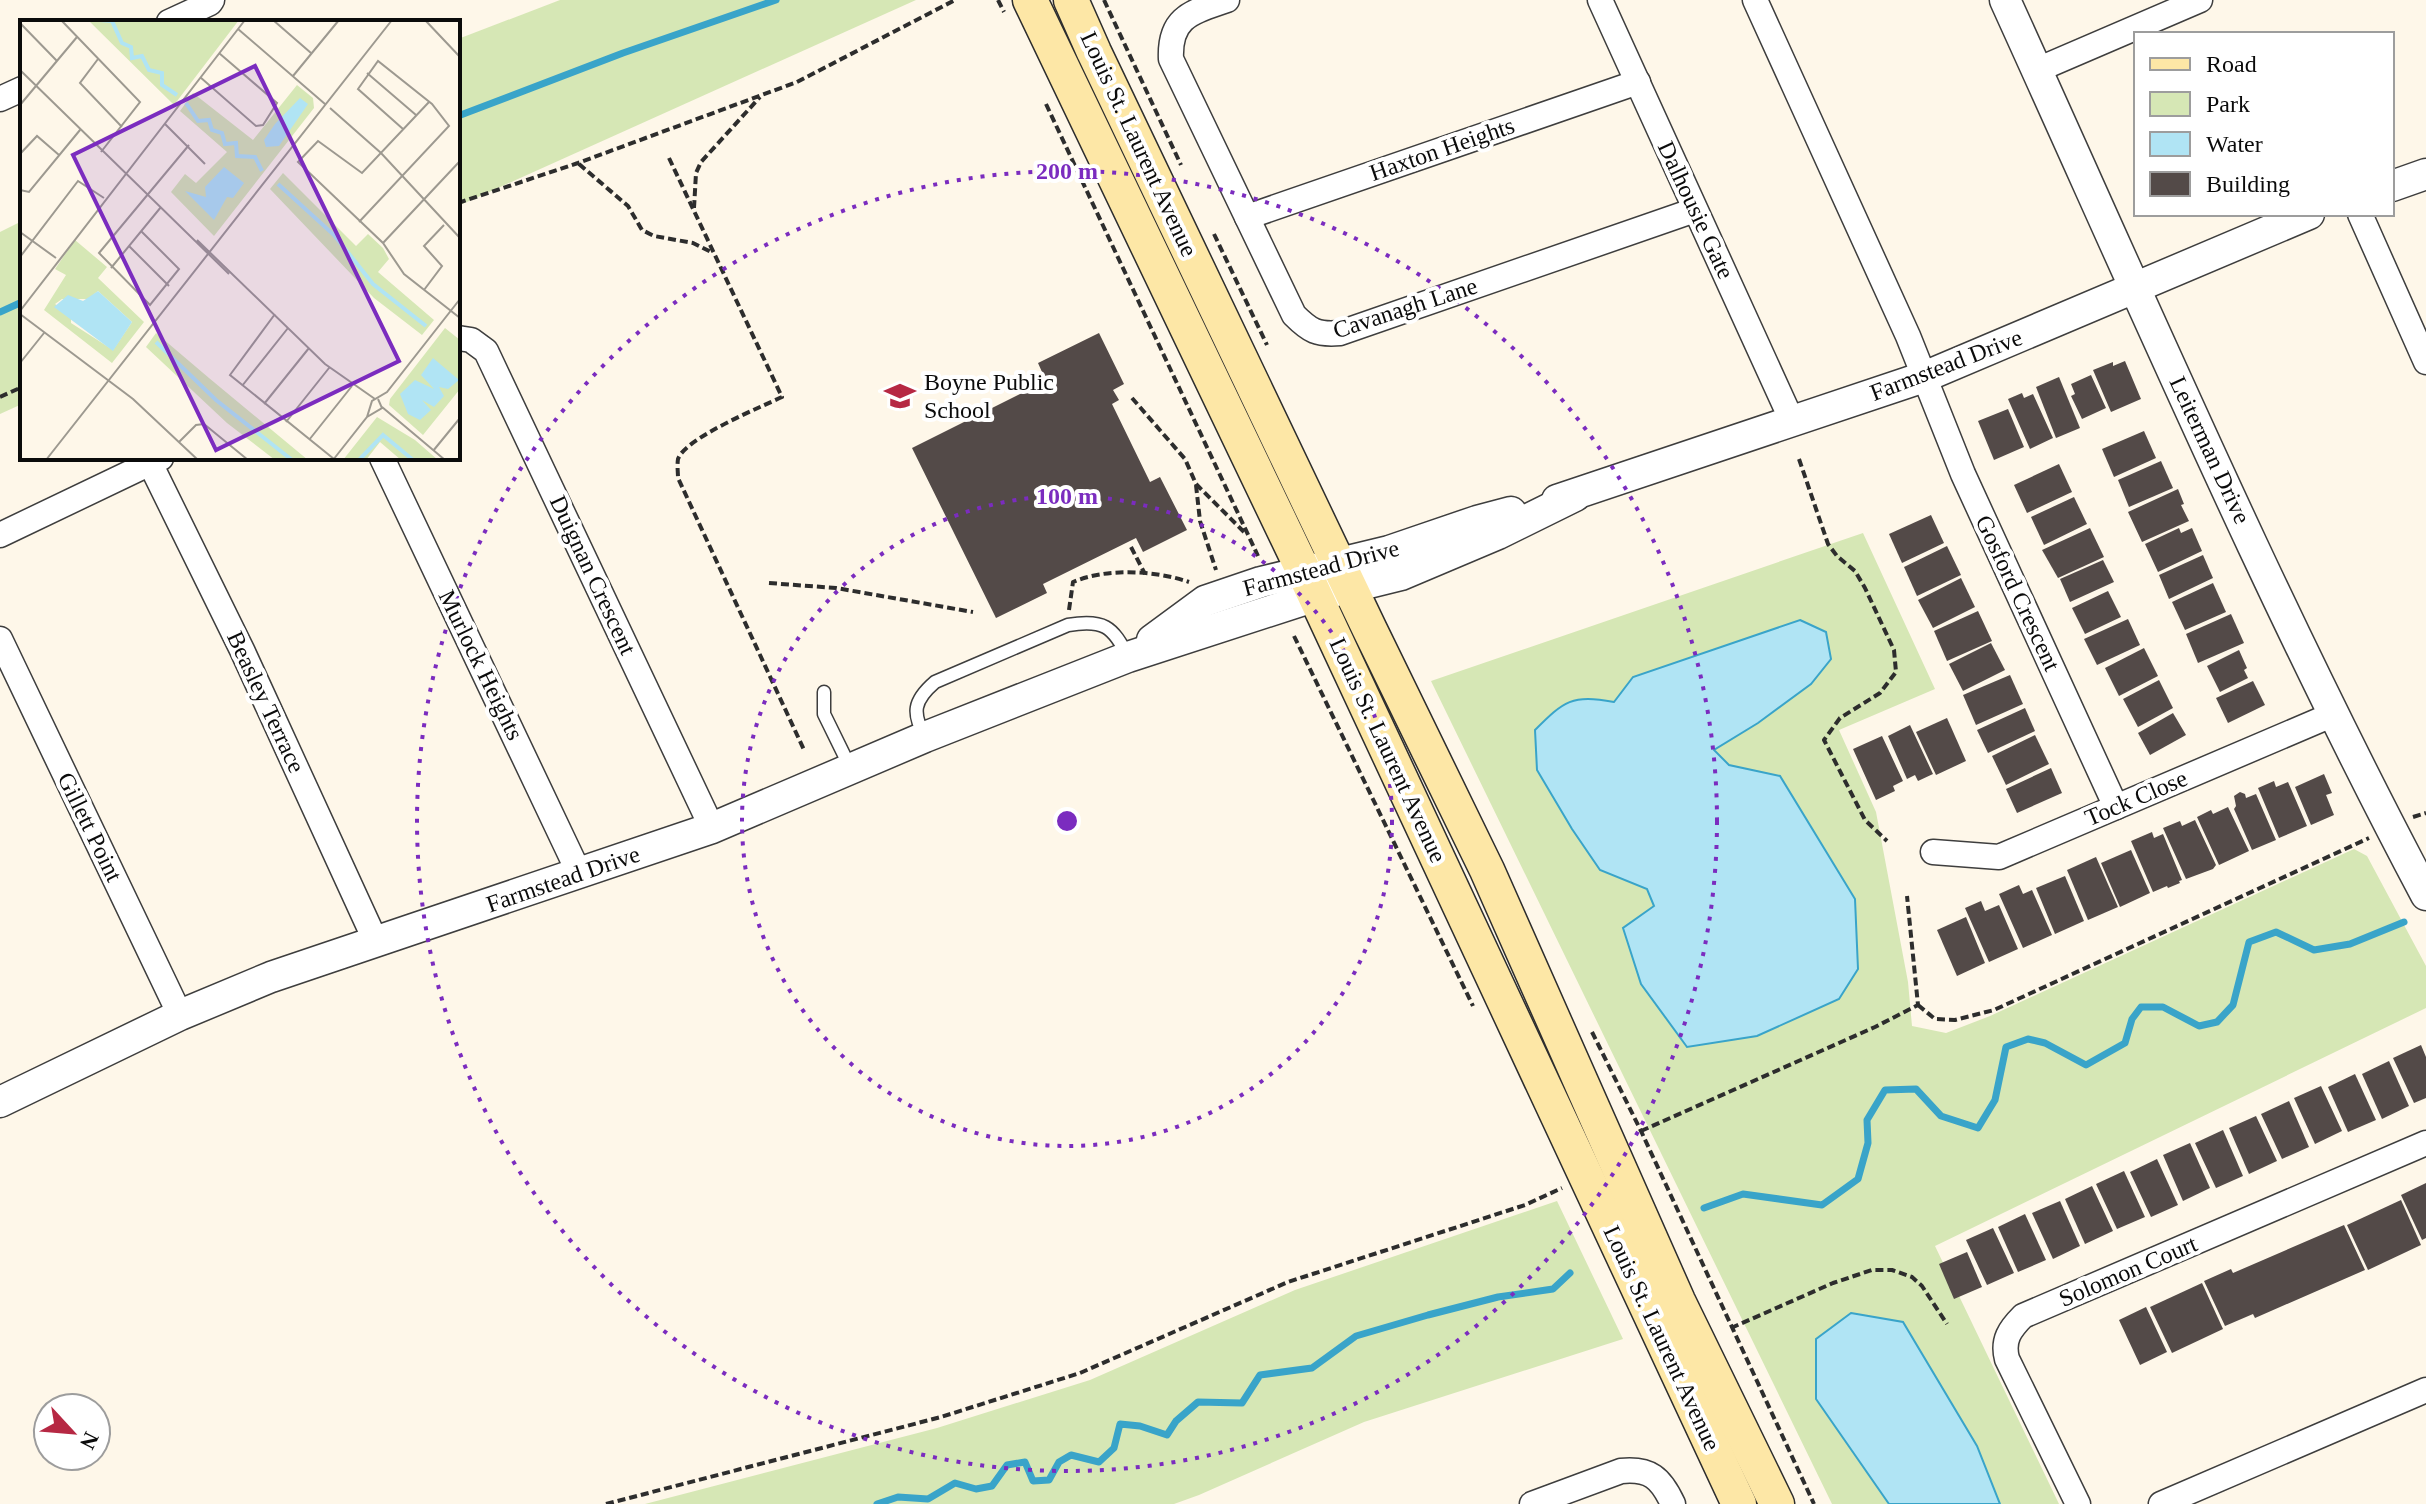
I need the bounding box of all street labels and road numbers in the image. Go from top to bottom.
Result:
street label: Louis St. Laurent Avenue [1075,28,1203,260]
street label: Haxton Heights [1366,112,1518,186]
street label: Dalhousie Gate [1653,137,1739,283]
street label: Cavanagh Lane [1330,272,1480,344]
street label: Farmstead Drive [1866,324,2026,406]
street label: Leiterman Drive [2165,372,2255,528]
street label: Duignan Crescent [545,491,641,659]
street label: Gosford Crescent [1971,511,2066,675]
street label: Farmstead Drive [1240,535,1402,601]
street label: Murlock Heights [434,586,528,744]
street label: Beasley Terrace [222,627,310,777]
street label: Louis St. Laurent Avenue [1324,634,1452,866]
street label: Tock Close [2081,765,2191,831]
street label: Gillett Point [52,768,128,886]
street label: Farmstead Drive [483,841,643,917]
street label: Louis St. Laurent Avenue [1598,1222,1726,1454]
street label: Solomon Court [2055,1230,2201,1312]

